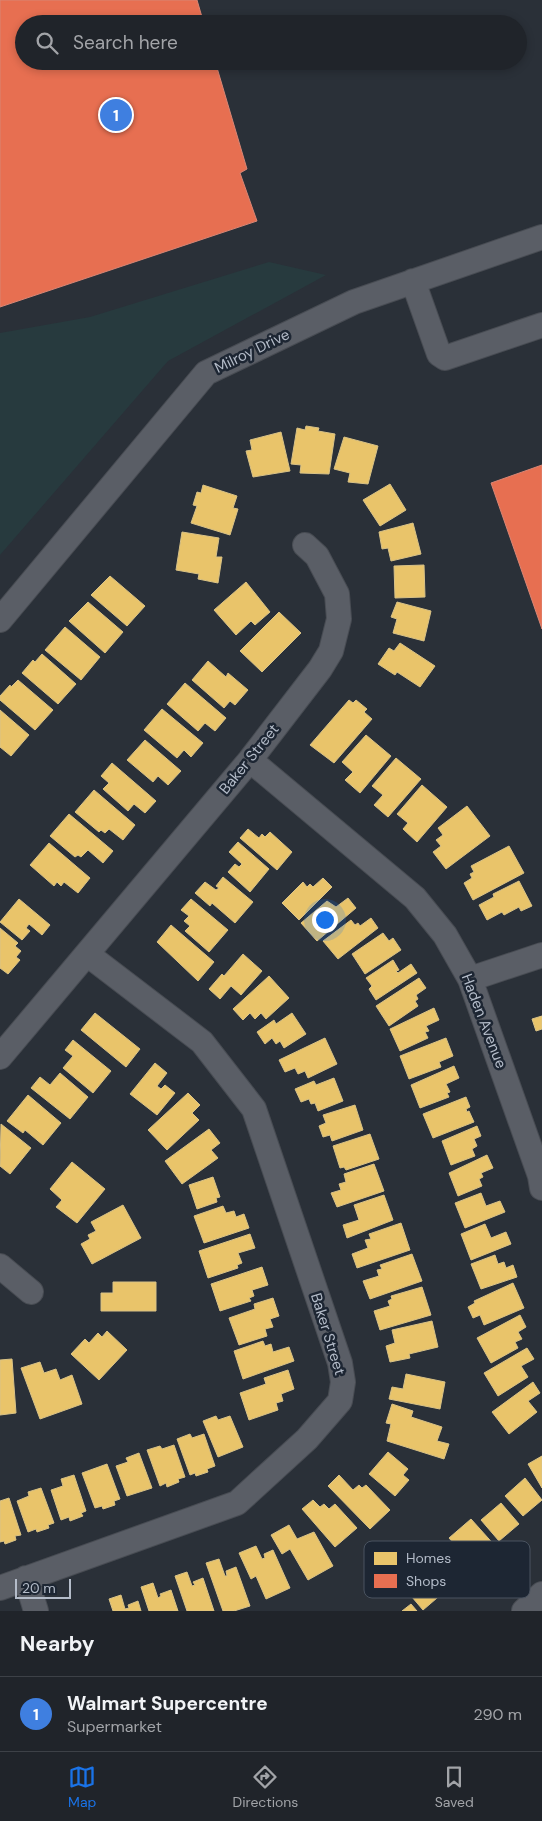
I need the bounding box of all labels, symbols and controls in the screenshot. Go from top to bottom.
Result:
search box [15,15,527,70]
icon: search [33,29,61,57]
text: Search here [73,30,178,55]
pin: 1 [100,96,132,134]
street label: Milroy Drive [211,324,293,378]
street label: Baker Street [215,720,284,798]
your location [312,907,338,933]
street label: Haden Avenue [457,971,511,1071]
street label: Baker Street [306,1291,350,1378]
legend [364,1541,530,1598]
text: Homes [406,1549,451,1567]
text: Shops [406,1572,446,1590]
scale bar [15,1576,71,1599]
text: 20 m [22,1579,56,1597]
text: Nearby [20,1630,94,1658]
text: Walmart Supercentre [67,1691,268,1716]
text: 1 [33,1704,39,1725]
text: 290 m [473,1704,522,1725]
text: Supermarket [67,1716,162,1737]
tab: Map [68,1763,96,1811]
tab: Directions [233,1763,298,1811]
tab: Saved [435,1763,474,1811]

